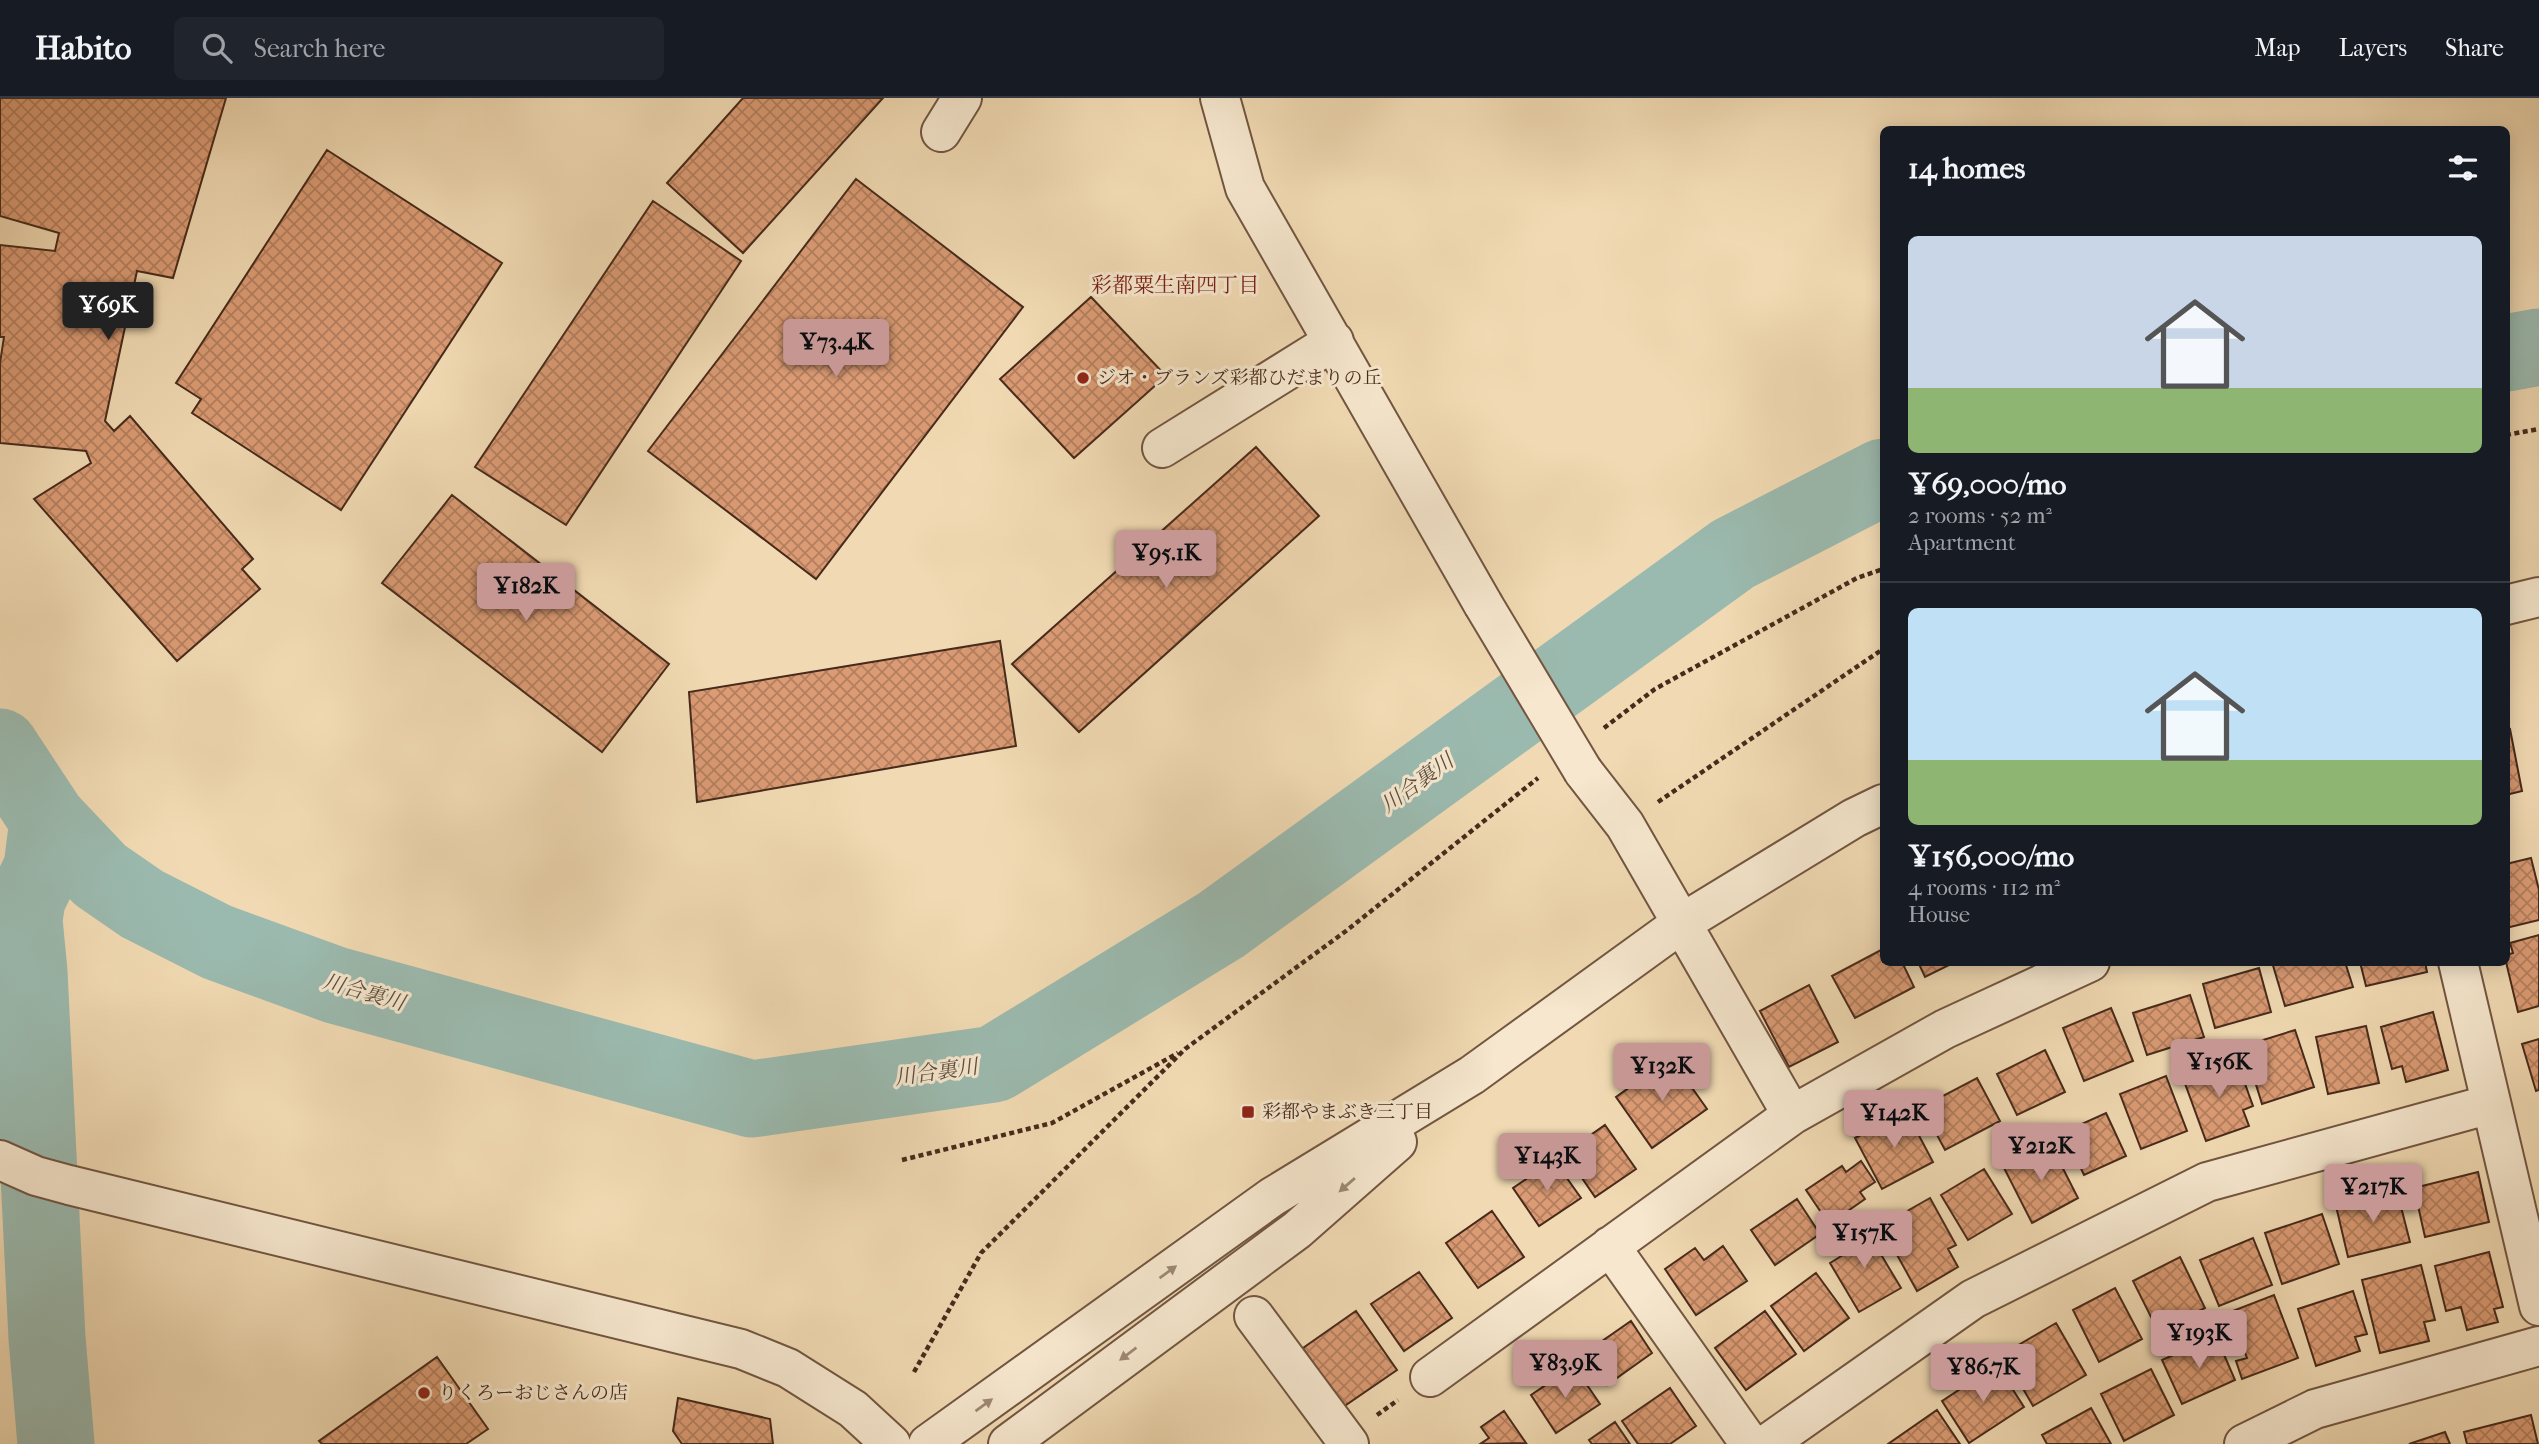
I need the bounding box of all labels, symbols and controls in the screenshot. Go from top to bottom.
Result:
search box [174,17,664,80]
text: Habito [35,29,132,68]
icon: search [198,29,236,67]
text: Search here [254,33,385,64]
text: Map [2255,34,2301,62]
text: Layers [2339,34,2407,62]
text: Share [2445,34,2504,62]
icon: filters [2444,149,2482,187]
text: 14 homes [1908,151,2025,186]
district label: 彩都粟生南四丁目 [1091,273,1259,297]
icon: home [2132,281,2258,407]
pin: ¥69K [67,282,149,342]
text: ¥69K [78,291,138,318]
pin: ¥73.4K [779,320,893,379]
text: ¥73.4K [799,328,873,355]
place label: ジオ・ブランズ彩都ひだまりの丘 [1097,367,1381,389]
marker: ジオ・ブランズ彩都ひだまりの丘 [1075,370,1091,386]
text: ¥69,000/mo [1908,467,2067,502]
text: 2 rooms · 52 m² [1908,502,2052,529]
text: Apartment [1908,529,2016,556]
pin: ¥95.1K [1109,531,1223,590]
text: ¥95.1K [1131,539,1201,566]
pin: ¥182K [477,564,575,623]
text: ¥182K [493,572,559,599]
icon: home [2132,653,2258,779]
water label: 川合裏川 [1376,747,1460,817]
text: ¥156,000/mo [1908,839,2074,874]
text: 4 rooms · 112 m² [1908,874,2060,901]
text: House [1908,901,1970,928]
water label: 川合裏川 [320,969,410,1016]
pin: ¥156K [2170,1040,2268,1099]
pin: ¥132K [1613,1044,1711,1103]
text: ¥156K [2186,1048,2252,1075]
text: ¥132K [1630,1052,1694,1079]
water label: 川合裏川 [893,1054,981,1090]
pin: ¥142K [1845,1090,1943,1150]
text: ¥142K [1860,1099,1928,1126]
place label: 彩都やまぶき三丁目 [1262,1101,1433,1123]
marker: 彩都やまぶき三丁目 [1240,1104,1256,1120]
pin: ¥212K [1992,1124,2090,1183]
text: ¥212K [2008,1132,2074,1159]
pin: ¥143K [1498,1134,1596,1193]
text: ¥143K [1514,1142,1580,1169]
pin: ¥217K [2324,1164,2422,1224]
text: ¥217K [2340,1173,2406,1200]
one-way arrow [1338,1177,1356,1193]
pin: ¥157K [1815,1210,1913,1270]
text: ¥157K [1832,1219,1896,1246]
one-way arrow [1159,1265,1177,1279]
pin: ¥193K [2150,1310,2248,1370]
text: ¥193K [2167,1319,2231,1346]
pin: ¥83.9K [1508,1340,1622,1400]
pin: ¥86.7K [1926,1344,2040,1404]
one-way arrow [1120,1347,1138,1362]
text: ¥83.9K [1529,1349,1601,1376]
text: ¥86.7K [1947,1353,2019,1380]
place label: りくろーおじさんの店 [438,1382,628,1404]
marker: りくろーおじさんの店 [416,1385,432,1401]
one-way arrow [975,1399,993,1413]

